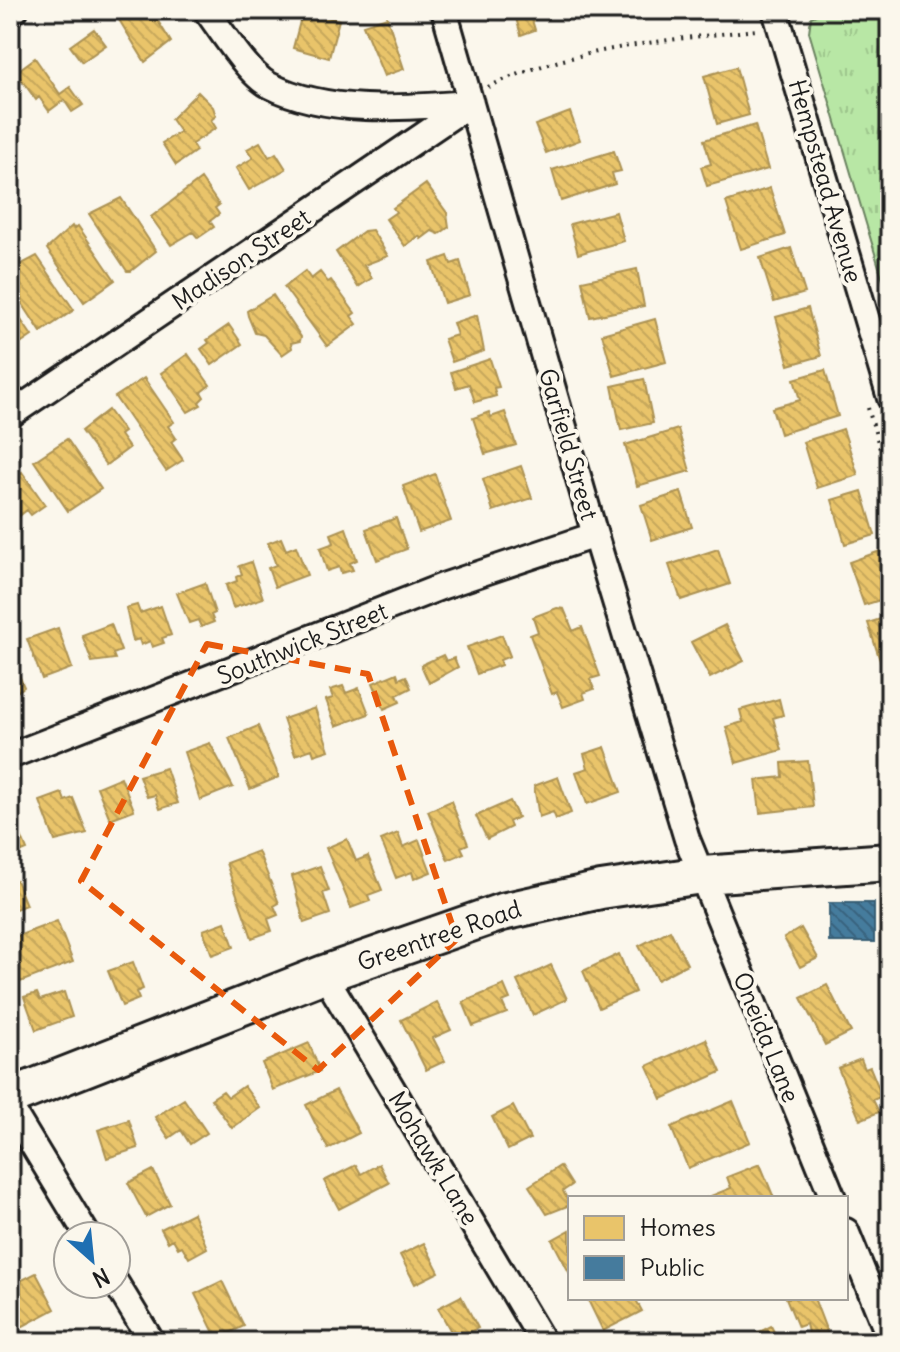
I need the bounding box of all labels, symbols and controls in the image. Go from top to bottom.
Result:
street label: Hempstead Avenue [783,76,869,286]
street label: Madison Street [166,202,316,316]
street label: Garfield Street [533,365,605,523]
street label: Southwick Street [212,595,392,691]
street label: Greentree Road [353,893,525,977]
street label: Oneida Lane [727,968,807,1106]
street label: Mohawk Lane [382,1086,486,1230]
legend [568,1196,848,1300]
text: Homes [640,1212,716,1242]
north arrow [52,1220,132,1300]
text: Public [640,1252,705,1282]
text: N [88,1262,114,1294]

